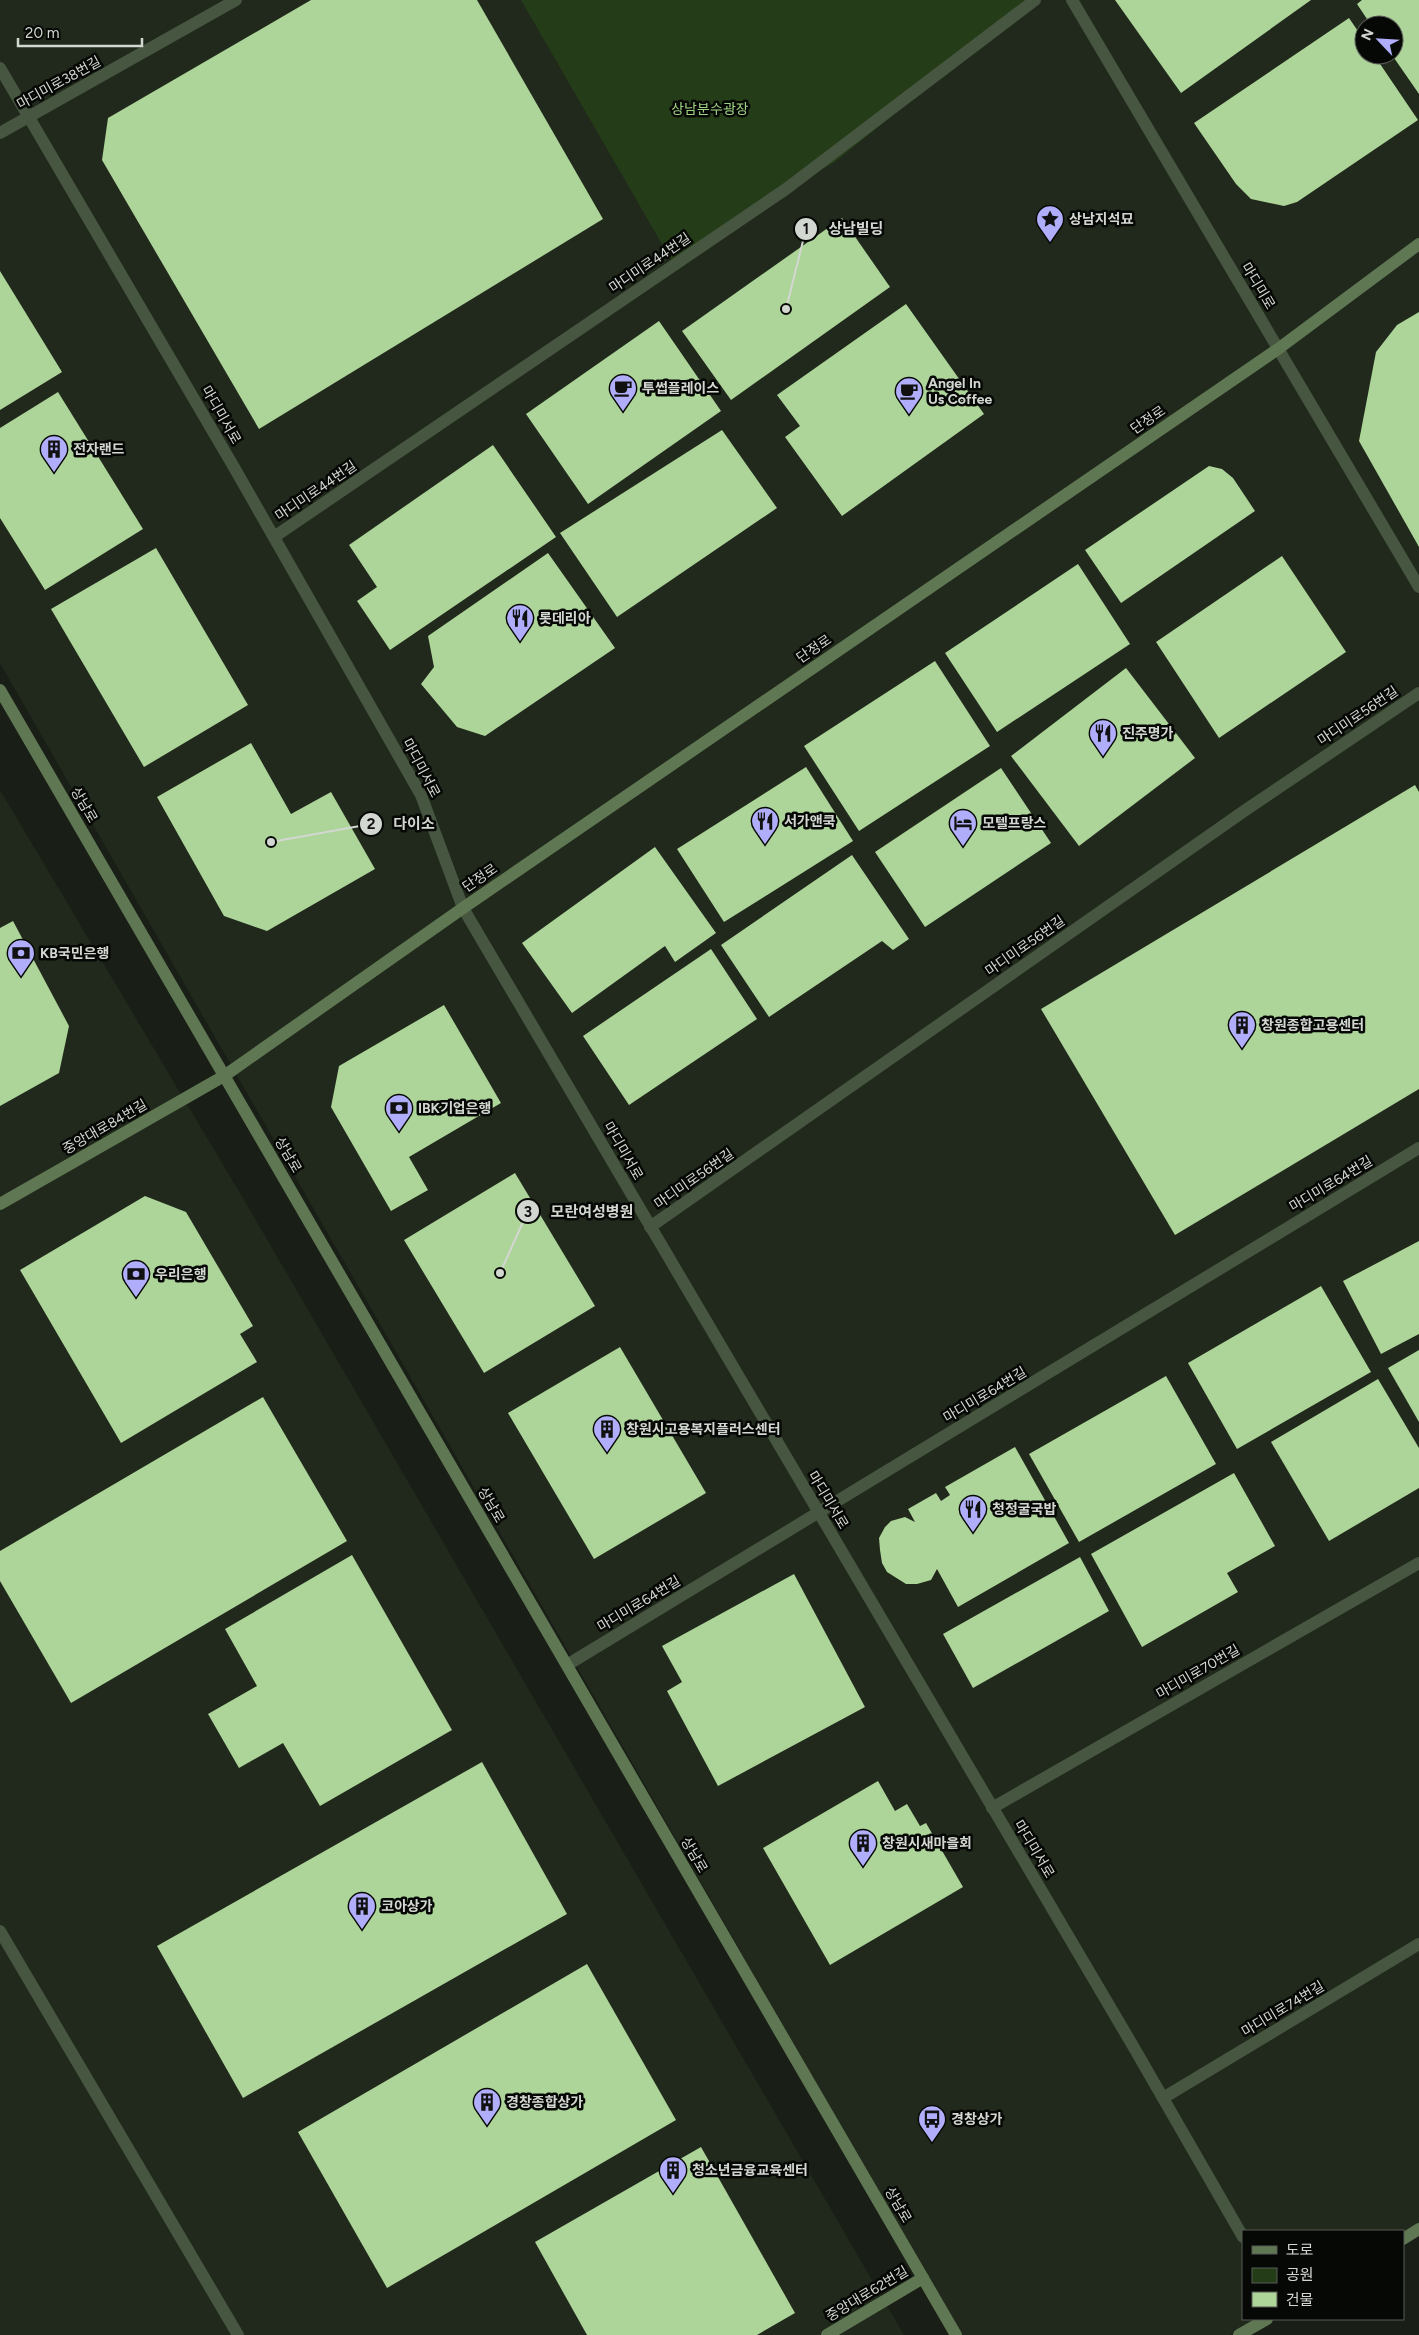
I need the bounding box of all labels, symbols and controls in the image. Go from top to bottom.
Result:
scale bar [18,15,141,47]
north arrow [1354,15,1404,65]
text: 20 m [25,24,59,42]
text: N [1358,26,1378,43]
street label: 마디미로38번길 [14,53,104,113]
park label: 상남분수광장 [671,101,749,118]
place icon: 상남지석묘 [1035,204,1065,243]
place label: 상남지석묘 [1069,211,1134,228]
callout: 상남빌딩 [793,214,894,244]
text: 1 [803,220,809,238]
text: 상남빌딩 [828,220,884,238]
street label: 마디미로44번길 [606,229,694,297]
street label: 마디미로 [1237,260,1279,313]
cafe icon: 투썹플레이스 [608,373,638,412]
place label: Angel In Us Coffee [928,375,993,408]
cafe icon: Angel In Us Coffee [894,376,924,415]
place label: 투썹플레이스 [642,380,719,397]
street label: 마디미서로 [198,383,245,447]
street label: 단정로 [1127,402,1169,438]
building icon: 전자랜드 [39,434,69,473]
place label: 전자랜드 [73,441,125,458]
street label: 마디미로44번길 [272,457,360,525]
restaurant icon: 롯데리아 [505,603,535,642]
place label: 롯데리아 [539,610,591,627]
street label: 단정로 [793,631,835,667]
street label: 마디미로56번길 [1315,683,1401,749]
restaurant icon: 진주명가 [1088,718,1118,757]
place label: 진주명가 [1122,725,1174,742]
street label: 마디미서로 [398,736,444,801]
street label: 상남로 [67,784,101,826]
restaurant icon: 서가앤쿡 [750,806,780,845]
hotel icon: 모텔프랑스 [948,808,978,847]
callout: 다이소 [358,809,445,839]
place label: 서가앤쿡 [784,813,836,830]
text: 2 [367,815,376,833]
text: 다이소 [393,815,435,833]
place label: 모텔프랑스 [982,815,1047,832]
street label: 단정로 [459,860,501,896]
street label: 마디미로56번길 [982,912,1068,980]
bank icon: KB국민은행 [6,938,36,977]
place label: KB국민은행 [40,945,109,962]
building icon: 창원종합고용센터 [1227,1010,1257,1049]
place label: 창원종합고용센터 [1261,1017,1364,1034]
bank icon: IBK기업은행 [384,1093,414,1132]
street label: 중앙대로84번길 [60,1096,150,1158]
place label: IBK기업은행 [418,1100,491,1117]
street label: 마디미서로 [600,1119,647,1183]
street label: 상남로 [271,1134,305,1176]
street label: 마디미로56번길 [651,1145,737,1213]
street label: 마디미로64번길 [1286,1153,1376,1215]
callout: 모란여성병원 [515,1196,643,1226]
text: 3 [524,1203,532,1221]
text: 모란여성병원 [551,1203,633,1221]
bank icon: 우리은행 [121,1259,151,1298]
place label: 우리은행 [155,1266,207,1283]
street label: 마디미로64번길 [940,1364,1030,1426]
building icon: 창원시고용복지플러스센터 [592,1414,622,1453]
place label: 창원시고용복지플러스센터 [626,1421,781,1438]
street label: 마디미서로 [804,1468,852,1532]
street label: 상남로 [474,1484,508,1526]
restaurant icon: 청정굴국밥 [958,1494,988,1533]
place label: 청정굴국밥 [992,1501,1057,1518]
street label: 마디미로64번길 [594,1573,684,1635]
street label: 마디미로70번길 [1153,1641,1243,1703]
street label: 마디미서로 [1010,1817,1058,1881]
building icon: 창원시새마을회 [848,1828,878,1867]
street label: 상남로 [677,1834,711,1876]
place label: 창원시새마을회 [882,1835,972,1852]
building icon: 코아상가 [347,1891,377,1930]
place label: 코아상가 [381,1898,433,1915]
street label: 마디미로74번길 [1239,1978,1327,2040]
building icon: 경창종합상가 [472,2087,502,2126]
place label: 경창종합상가 [506,2094,583,2111]
bus stop icon: 경창상가 [917,2104,947,2143]
place label: 경창상가 [951,2111,1003,2128]
building icon: 청소년금융교육센터 [658,2155,688,2194]
place label: 청소년금융교육센터 [692,2162,808,2179]
street label: 상남로 [881,2184,915,2226]
legend [1242,2230,1404,2320]
text: 도로 [1286,2241,1314,2259]
street label: 중앙대로62번길 [823,2263,911,2325]
text: 공원 [1286,2266,1314,2284]
text: 건물 [1286,2291,1314,2309]

